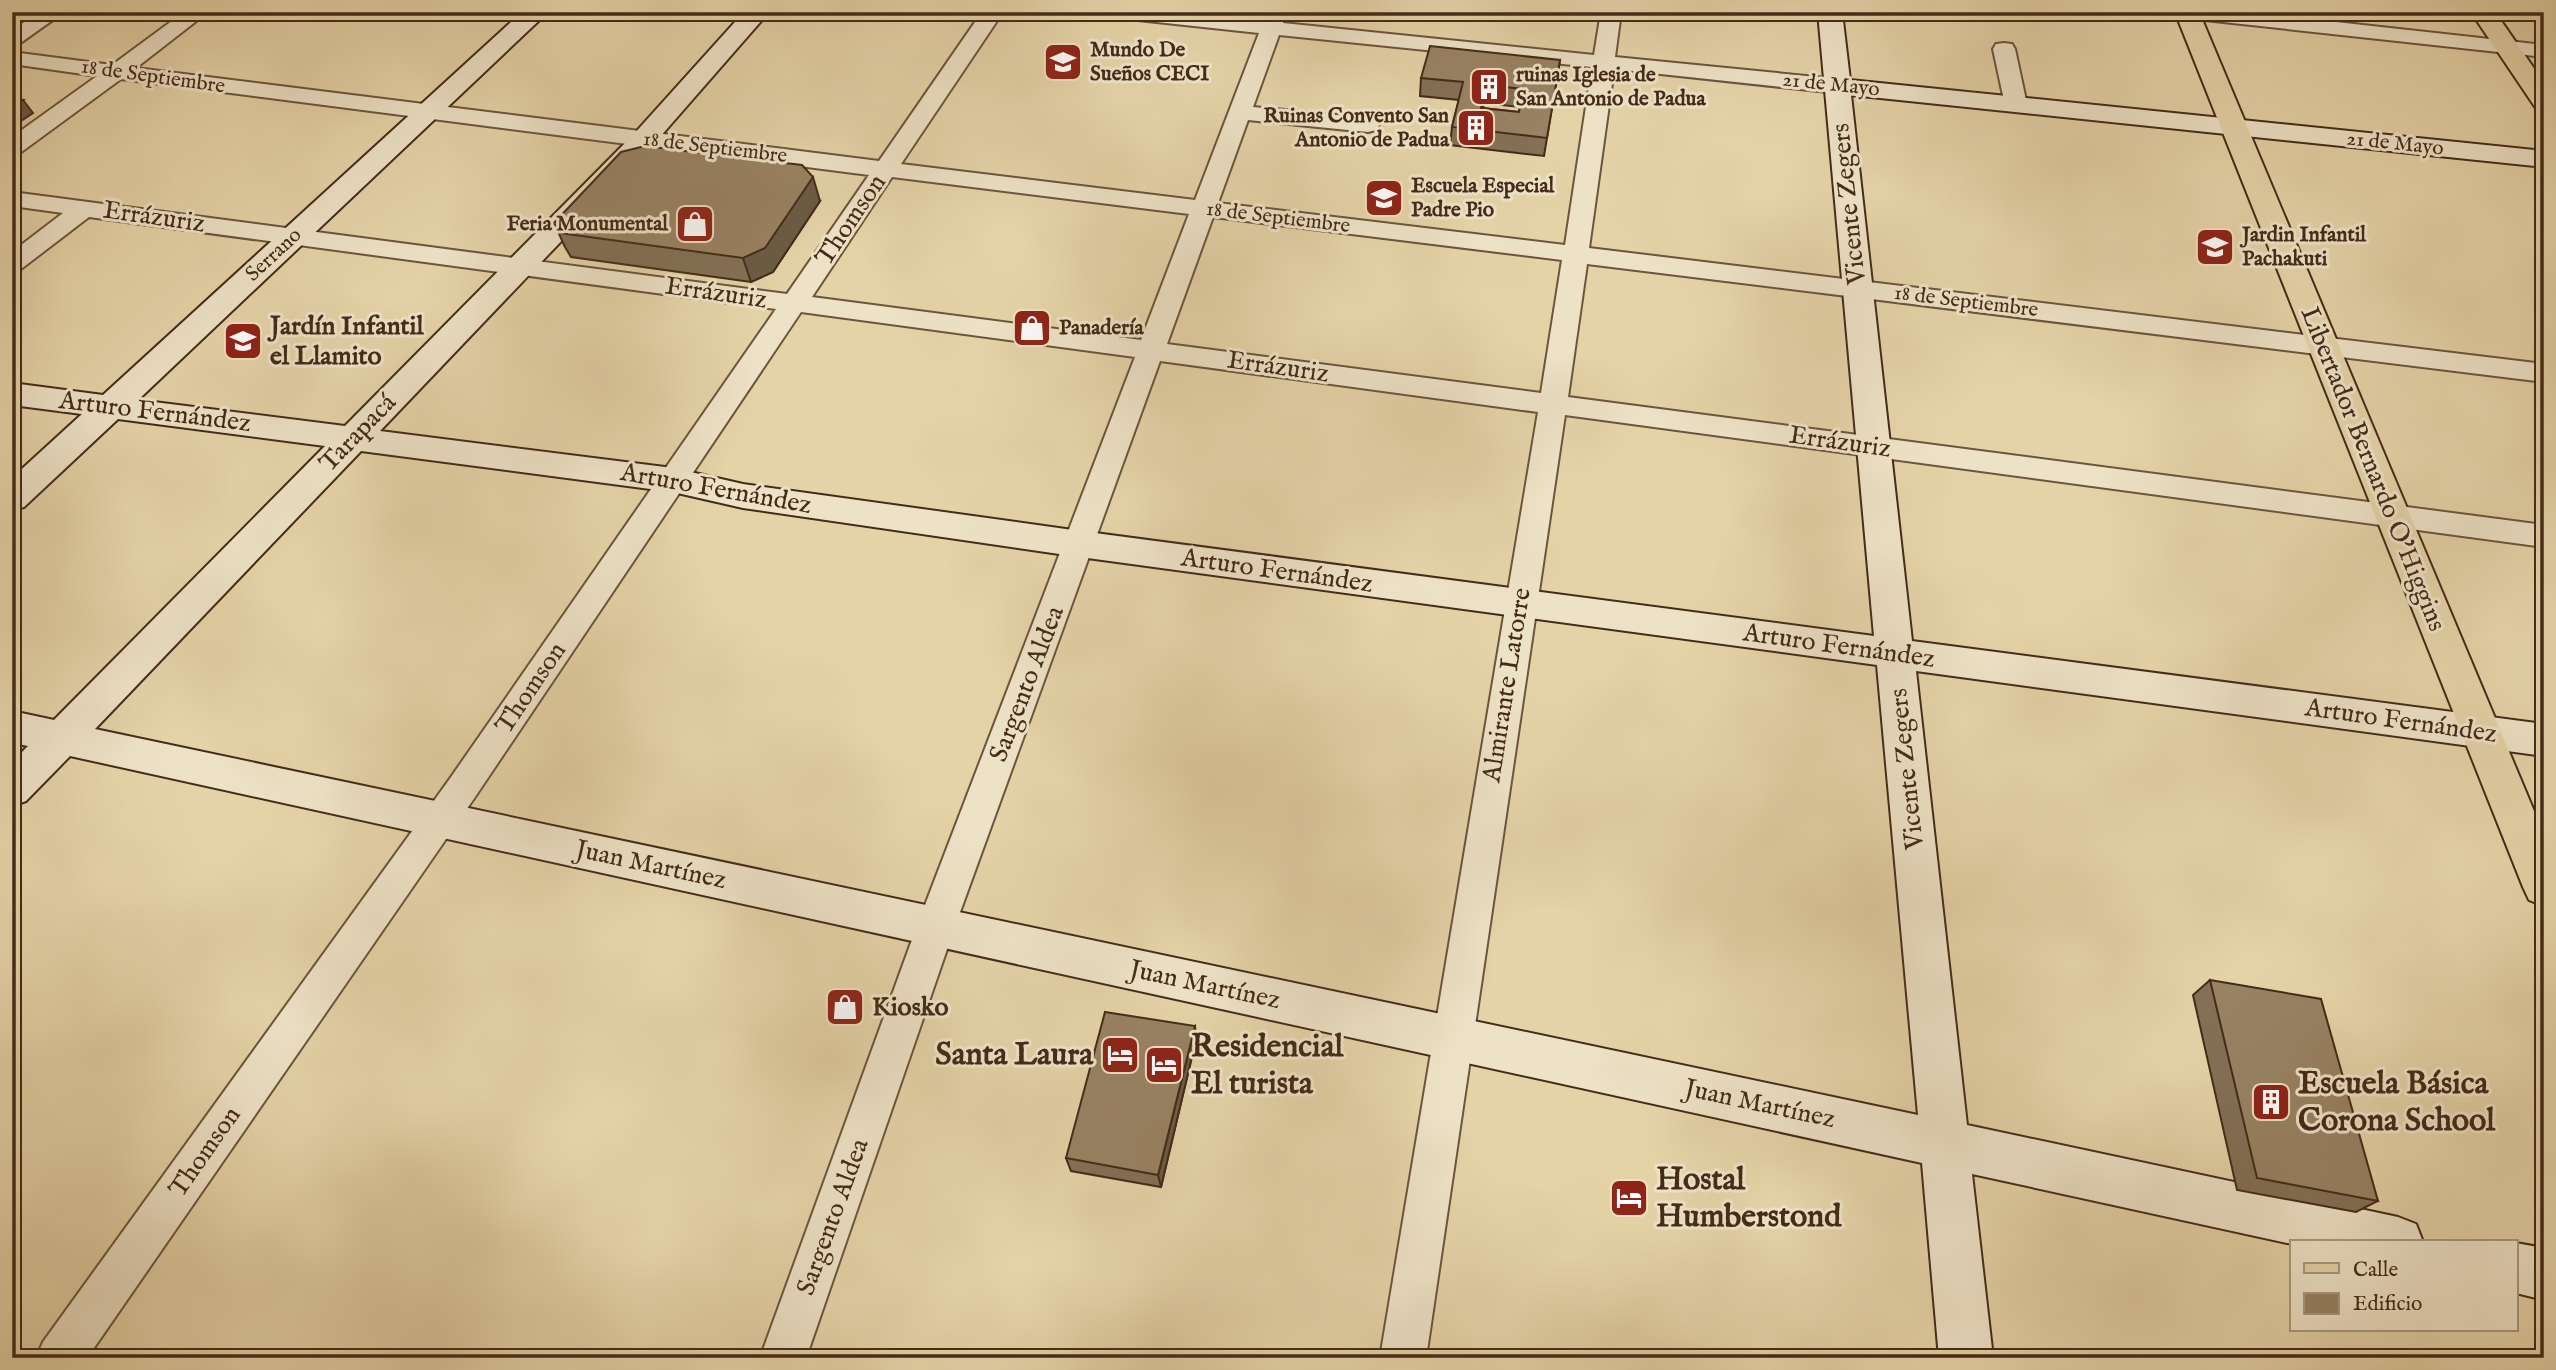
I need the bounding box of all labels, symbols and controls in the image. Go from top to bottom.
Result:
place label: Mundo De Sueños CECI [1090,37,1209,88]
school or university icon: Mundo De Sueños CECI [1042,41,1084,83]
street label: 18 de Septiembre [79,54,227,100]
place label: ruinas Iglesia de San Antonio de Padua [1516,62,1707,113]
building icon: ruinas Iglesia de San Antonio de Padua [1468,66,1510,108]
street label: 21 de Mayo [1781,66,1881,104]
place label: Ruinas Convento San Antonio de Padua [1263,103,1450,154]
building icon: Ruinas Convento San Antonio de Padua [1455,107,1497,149]
street label: Vicente Zegers [1824,122,1874,287]
street label: 21 de Mayo [2345,125,2445,163]
street label: 18 de Septiembre [641,126,789,170]
street label: Thomson [808,168,894,272]
place label: Escuela Especial Padre Pio [1411,173,1556,224]
school or university icon: Escuela Especial Padre Pio [1363,177,1405,219]
street label: Errázuriz [101,194,207,240]
street label: 18 de Septiembre [1204,196,1352,240]
shop icon: Feria Monumental [674,203,716,245]
place label: Feria Monumental [507,211,669,238]
street label: Serrano [240,222,308,288]
place label: Jardin Infantil Pachakuti [2239,222,2367,273]
school or university icon: Jardin Infantil Pachakuti [2194,226,2236,268]
street label: Errázuriz [663,270,769,316]
street label: 18 de Septiembre [1892,280,2040,324]
street label: Libertador Bernardo O'Higgins [2293,302,2453,636]
shop icon: Panadería [1011,307,1053,349]
place label: Jardín Infantil el Llamito [267,310,424,373]
place label: Panadería [1059,315,1145,342]
school or university icon: Jardín Infantil el Llamito [222,320,264,362]
street label: Errázuriz [1225,344,1331,390]
street label: Arturo Fernández [56,384,253,440]
street label: Tarapacá [313,386,404,479]
street label: Errázuriz [1787,419,1893,465]
street label: Arturo Fernández [617,456,814,522]
street label: Arturo Fernández [1178,541,1375,601]
street label: Almirante Latorre [1475,585,1539,786]
street label: Sargento Aldea [982,601,1072,767]
street label: Arturo Fernández [1740,616,1937,676]
street label: Thomson [488,636,574,740]
street label: Vicente Zegers [1882,687,1932,852]
street label: Arturo Fernández [2302,691,2499,751]
street label: Juan Martínez [570,832,729,897]
street label: Juan Martínez [1124,952,1283,1017]
shop icon: Kiosko [824,986,866,1028]
place label: Kiosko [872,991,948,1024]
place label: Residencial El turista [1191,1027,1344,1105]
hotel icon: Santa Laura [1099,1034,1141,1076]
place label: Santa Laura [935,1035,1094,1076]
hotel icon: Residencial El turista [1143,1044,1185,1086]
place label: Escuela Básica Corona School [2298,1064,2496,1142]
street label: Juan Martínez [1679,1071,1838,1136]
building icon: Escuela Básica Corona School [2250,1081,2292,1123]
street label: Thomson [162,1100,248,1204]
street label: Sargento Aldea [789,1134,877,1300]
place label: Hostal Humberstond [1656,1160,1842,1238]
hotel icon: Hostal Humberstond [1608,1177,1650,1219]
legend [2290,1240,2518,1332]
text: Calle [2353,1257,2398,1284]
text: Edificio [2353,1291,2422,1318]

